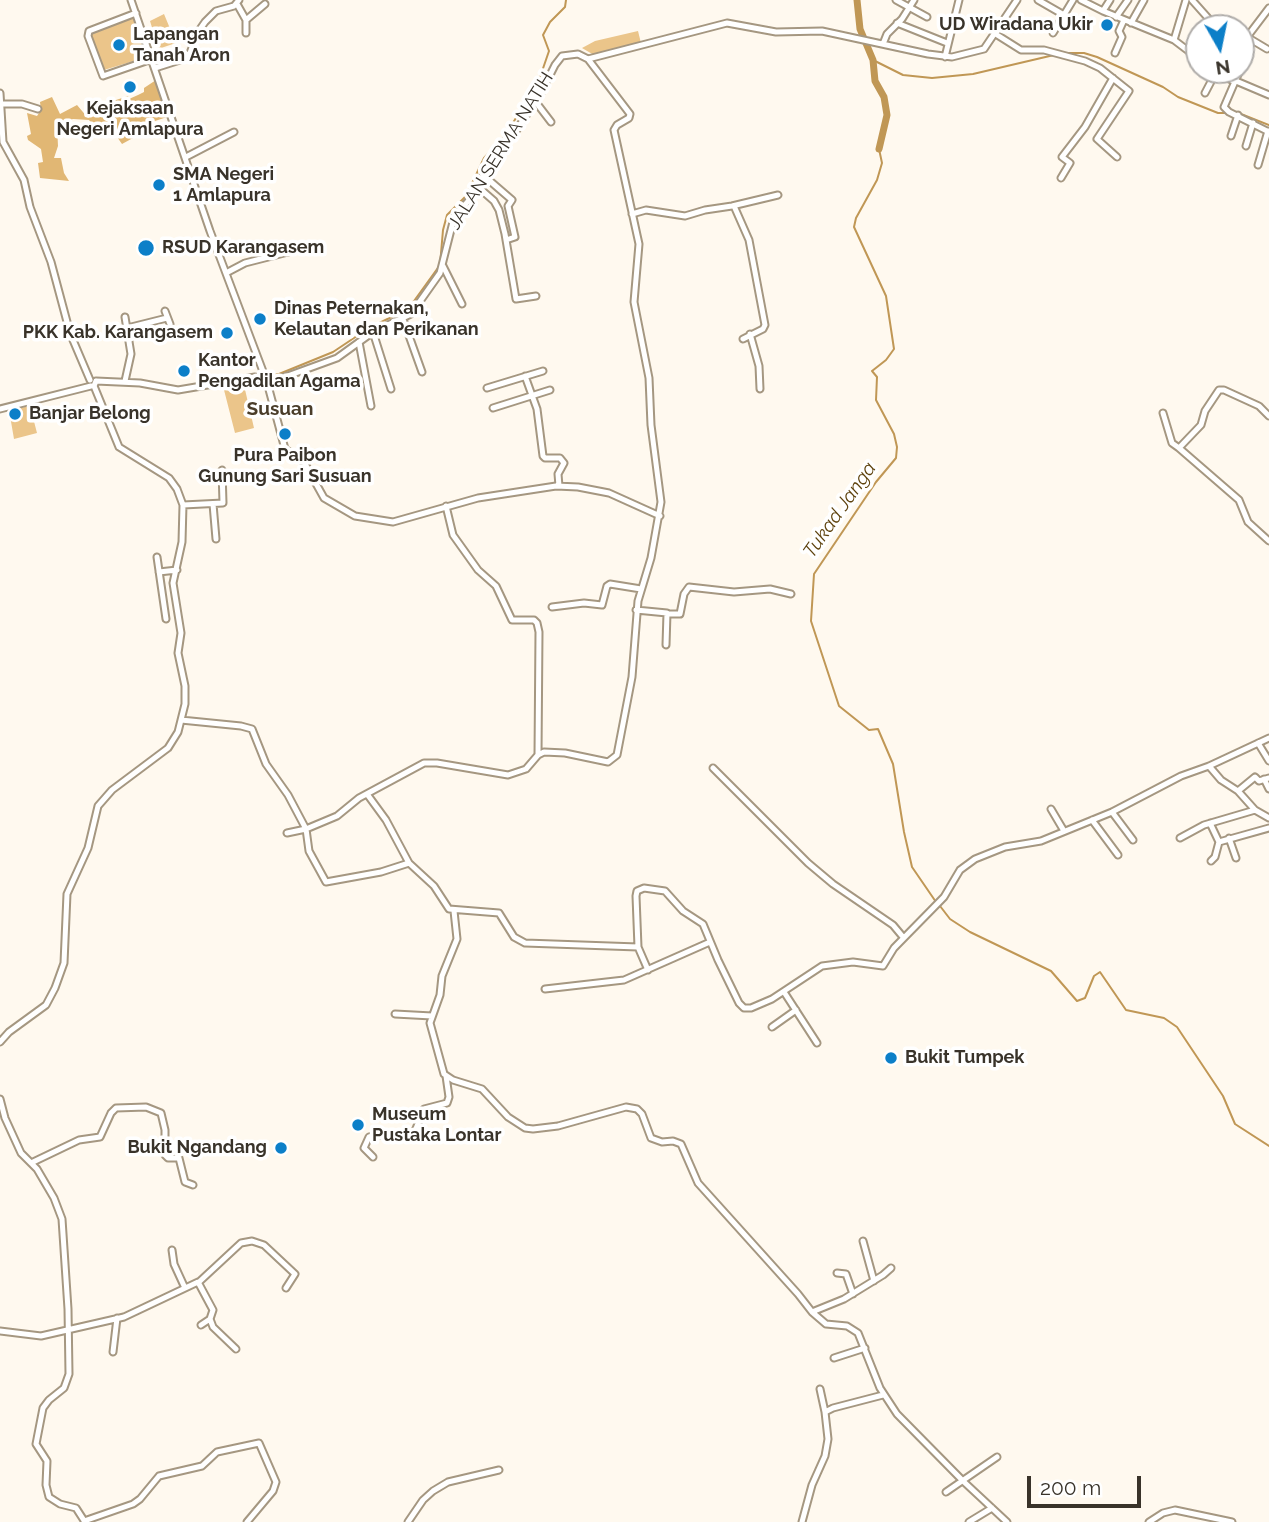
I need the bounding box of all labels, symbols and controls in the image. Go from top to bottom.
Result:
place label: UD Wiradana Ukir [939,14,1093,36]
north arrow [1185,14,1255,84]
marker: UD Wiradana Ukir [1099,17,1115,33]
place label: Lapangan Tanah Aron [133,24,230,66]
marker: Lapangan Tanah Aron [111,37,127,53]
text: N [1214,56,1232,80]
street label: JALAN SERMA NATIH [444,68,558,234]
marker: Kejaksaan Negeri Amlapura [122,79,138,95]
place label: Kejaksaan Negeri Amlapura [56,98,204,140]
place label: SMA Negeri 1 Amlapura [173,164,274,206]
marker: SMA Negeri 1 Amlapura [151,177,167,193]
place label: RSUD Karangasem [162,237,324,259]
marker: RSUD Karangasem [136,238,156,258]
place label: Dinas Peternakan, Kelautan dan Perikanan [274,298,479,340]
marker: Dinas Peternakan, Kelautan dan Perikanan [252,311,268,327]
place label: PKK Kab. Karangasem [23,322,213,344]
marker: PKK Kab. Karangasem [219,325,235,341]
place label: Kantor Pengadilan Agama [198,350,361,392]
marker: Kantor Pengadilan Agama [176,363,192,379]
district label: Susuan [247,398,313,420]
place label: Banjar Belong [29,403,151,425]
marker: Banjar Belong [7,406,23,422]
marker: Pura Paibon Gunung Sari Susuan [277,426,293,442]
place label: Pura Paibon Gunung Sari Susuan [198,445,372,488]
water label: Tukad Janga [799,458,881,562]
place label: Bukit Tumpek [905,1047,1024,1069]
marker: Bukit Tumpek [883,1050,899,1066]
place label: Museum Pustaka Lontar [372,1104,501,1146]
marker: Museum Pustaka Lontar [350,1117,366,1133]
place label: Bukit Ngandang [127,1137,267,1159]
marker: Bukit Ngandang [273,1140,289,1156]
scale bar [1031,1462,1145,1506]
text: 200 m [1040,1475,1101,1500]

